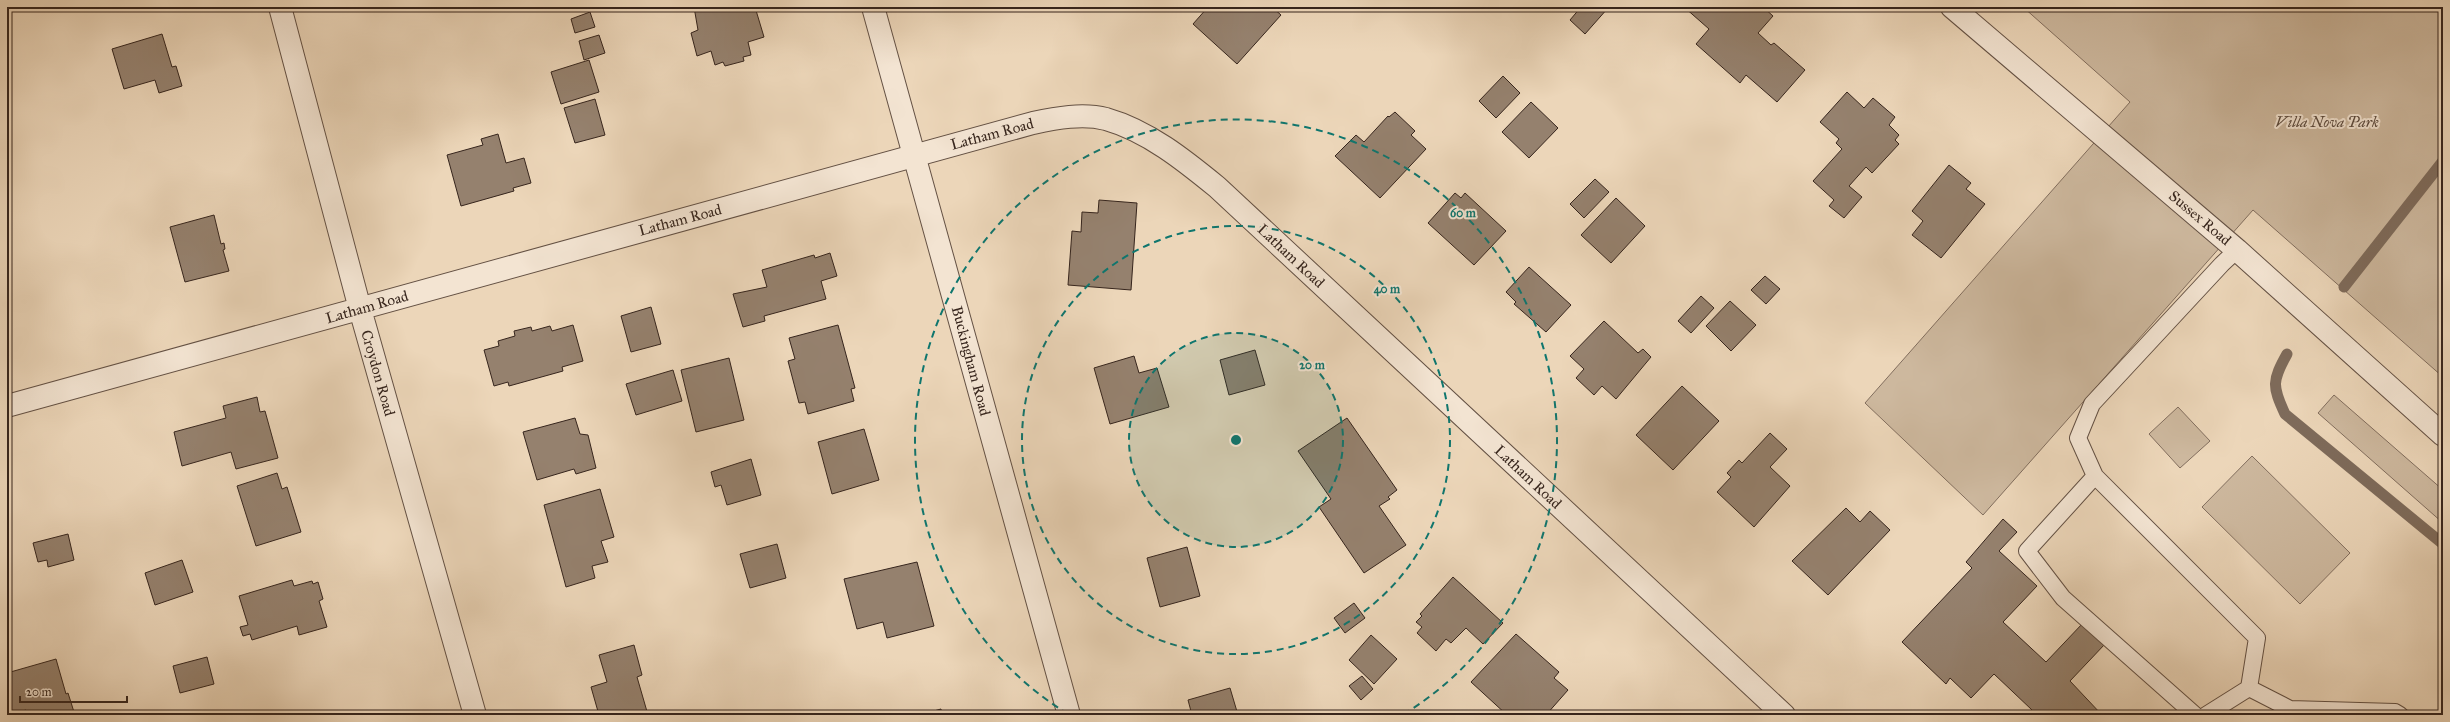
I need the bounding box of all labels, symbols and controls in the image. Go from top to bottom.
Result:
park label: Villa Nova Park [2275,113,2379,131]
street label: Latham Road [949,114,1036,154]
street label: Sussex Road [2165,187,2235,250]
street label: Latham Road [637,200,724,240]
text: 60 m [1450,206,1477,220]
street label: Latham Road [1254,220,1329,292]
text: 40 m [1374,282,1401,297]
street label: Latham Road [324,286,411,327]
street label: Buckingham Road [948,304,994,418]
street label: Croydon Road [357,328,399,419]
text: 20 m [1299,358,1326,372]
centre of rings [1229,433,1243,447]
street label: Latham Road [1491,441,1566,513]
scale bar [20,678,127,704]
text: 20 m [26,685,52,699]

